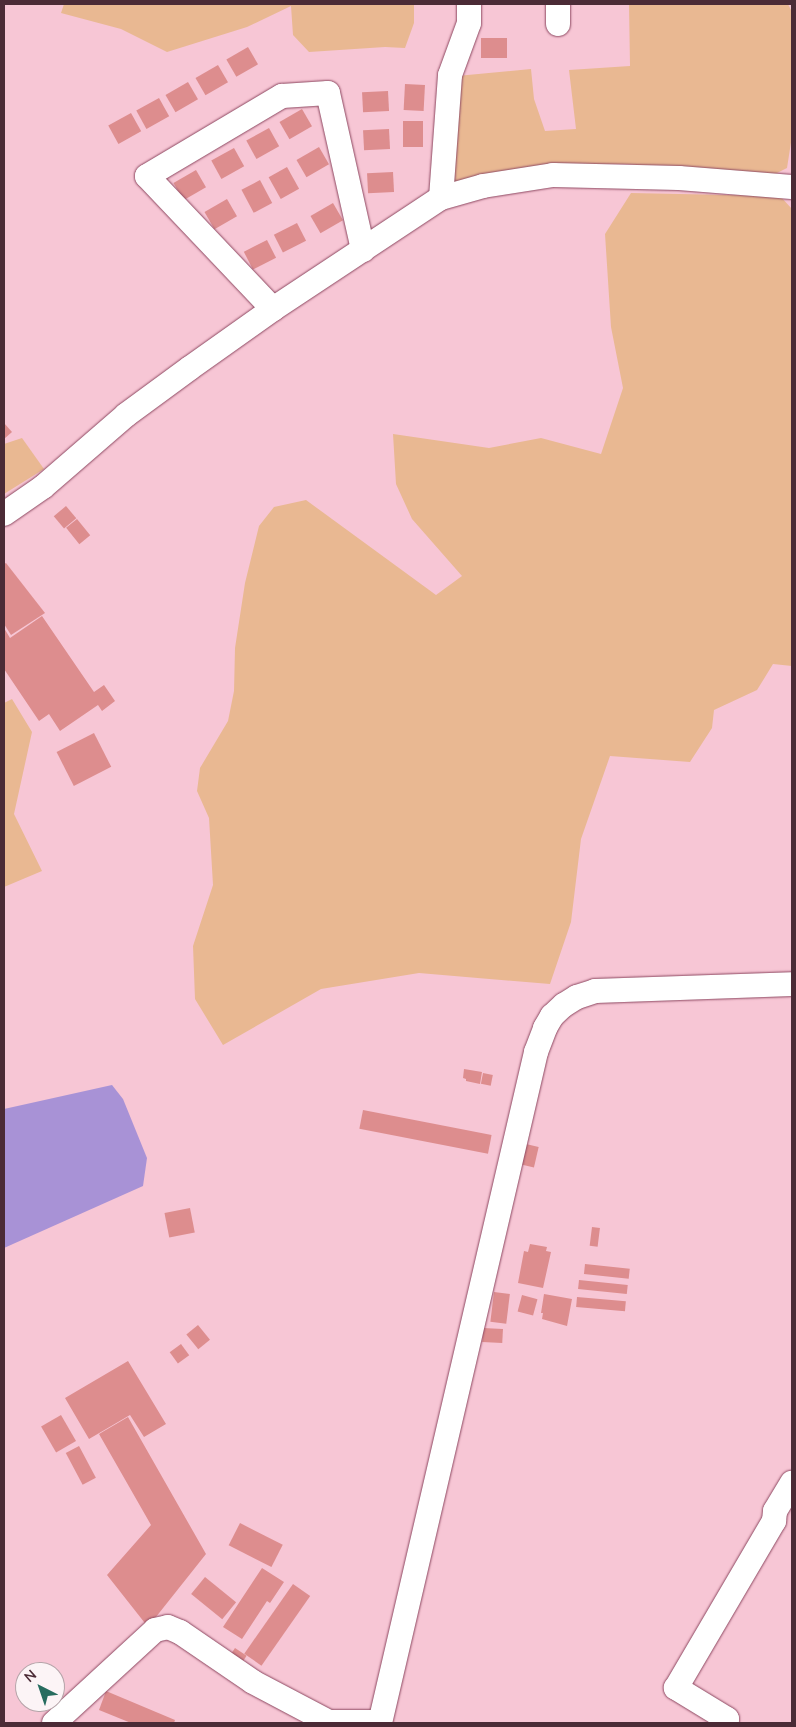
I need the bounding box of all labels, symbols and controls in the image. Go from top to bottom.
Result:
north arrow [15,1662,65,1712]
text: N [20,1665,41,1687]

